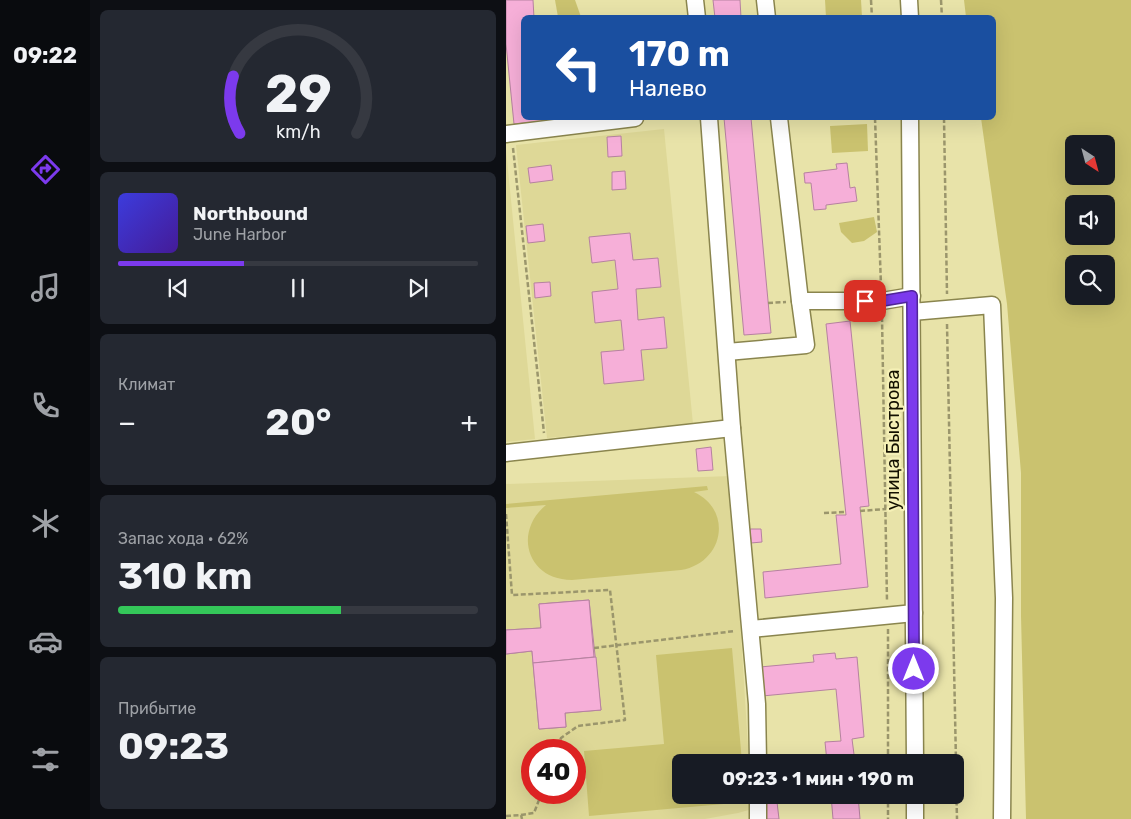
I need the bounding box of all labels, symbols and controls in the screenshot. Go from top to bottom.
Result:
text: 170 m [629,33,730,75]
icon: left [546,35,611,100]
text: 09:22 [13,42,77,69]
text: 29 [264,63,332,125]
text: Налево [629,75,707,102]
text: km/h [276,121,320,142]
north arrow [1065,135,1115,185]
map controls [1065,135,1115,305]
icon: directions [28,152,63,187]
button: sound [1065,195,1115,245]
text: Northbound [193,202,308,225]
text: June Harbor [193,225,286,244]
button: search [1065,255,1115,305]
icon: music [28,270,63,305]
icon: previous [164,274,192,302]
icon: pause [284,274,312,302]
icon: next [404,274,432,302]
pin [844,280,886,322]
icon: arrive [851,287,879,315]
street label: улица Быстрова [882,370,904,510]
text: Климат [118,375,175,394]
icon: phone [28,388,63,423]
text: 20° [265,399,331,445]
text: − [118,406,136,439]
text: + [461,406,478,439]
icon: climate [28,506,63,541]
text: Запас хода · 62% [118,529,248,548]
text: 310 km [118,553,252,599]
icon: car [28,624,63,659]
position arrow [887,642,939,694]
text: Прибытие [118,699,196,718]
text: 09:23 [118,723,229,769]
speed limit sign: 40 [521,739,586,804]
icon: filters [28,742,63,777]
text: 09:23 · 1 мин · 190 m [722,767,914,790]

